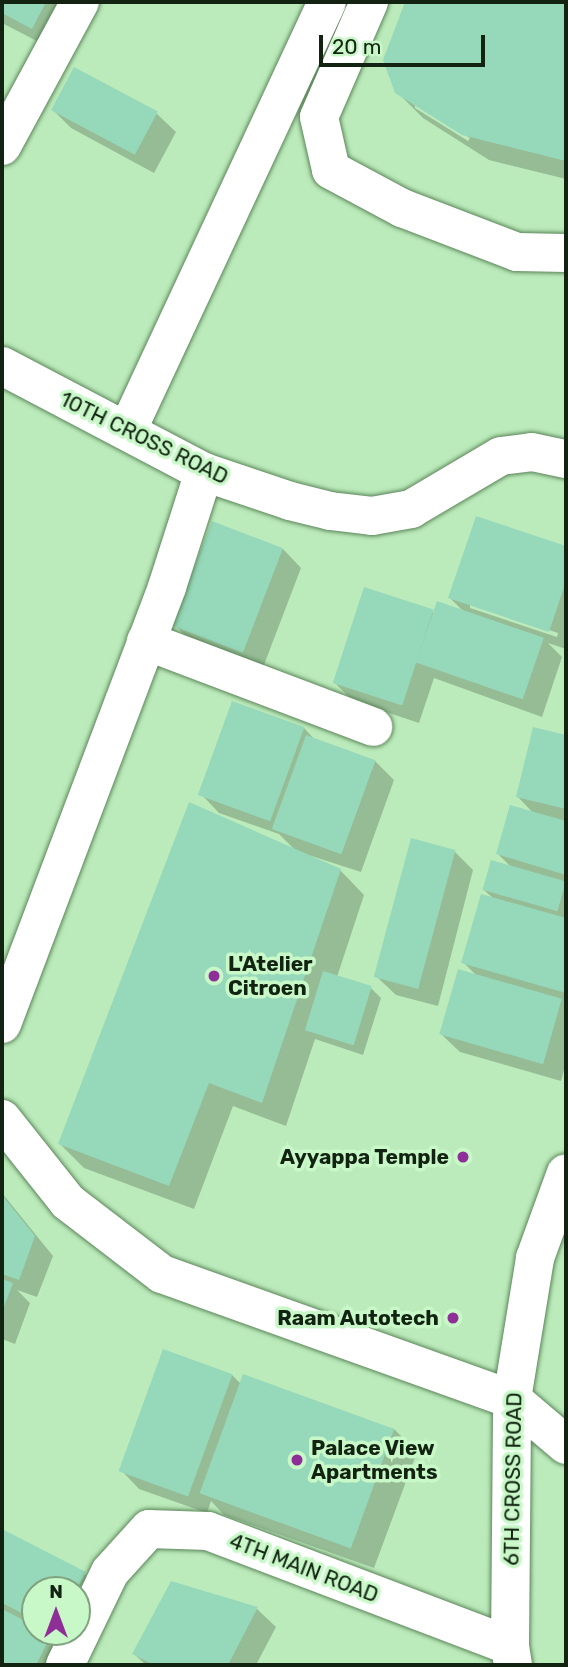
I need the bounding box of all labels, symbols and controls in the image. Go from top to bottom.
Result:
scale bar [323,21,489,65]
text: 20 m [332,34,381,59]
street label: 10TH CROSS ROAD [56,386,232,490]
place label: L'Atelier Citroen [228,951,313,1001]
marker: L'Atelier Citroen [206,968,222,984]
place label: Ayyappa Temple [280,1144,449,1170]
marker: Ayyappa Temple [455,1149,471,1165]
place label: Raam Autotech [277,1305,439,1331]
marker: Raam Autotech [445,1310,461,1326]
street label: 6TH CROSS ROAD [499,1392,527,1566]
place label: Palace View Apartments [311,1435,438,1485]
marker: Palace View Apartments [289,1452,305,1468]
street label: 4TH MAIN ROAD [226,1528,382,1608]
north arrow [21,1576,91,1646]
text: N [49,1580,63,1603]

